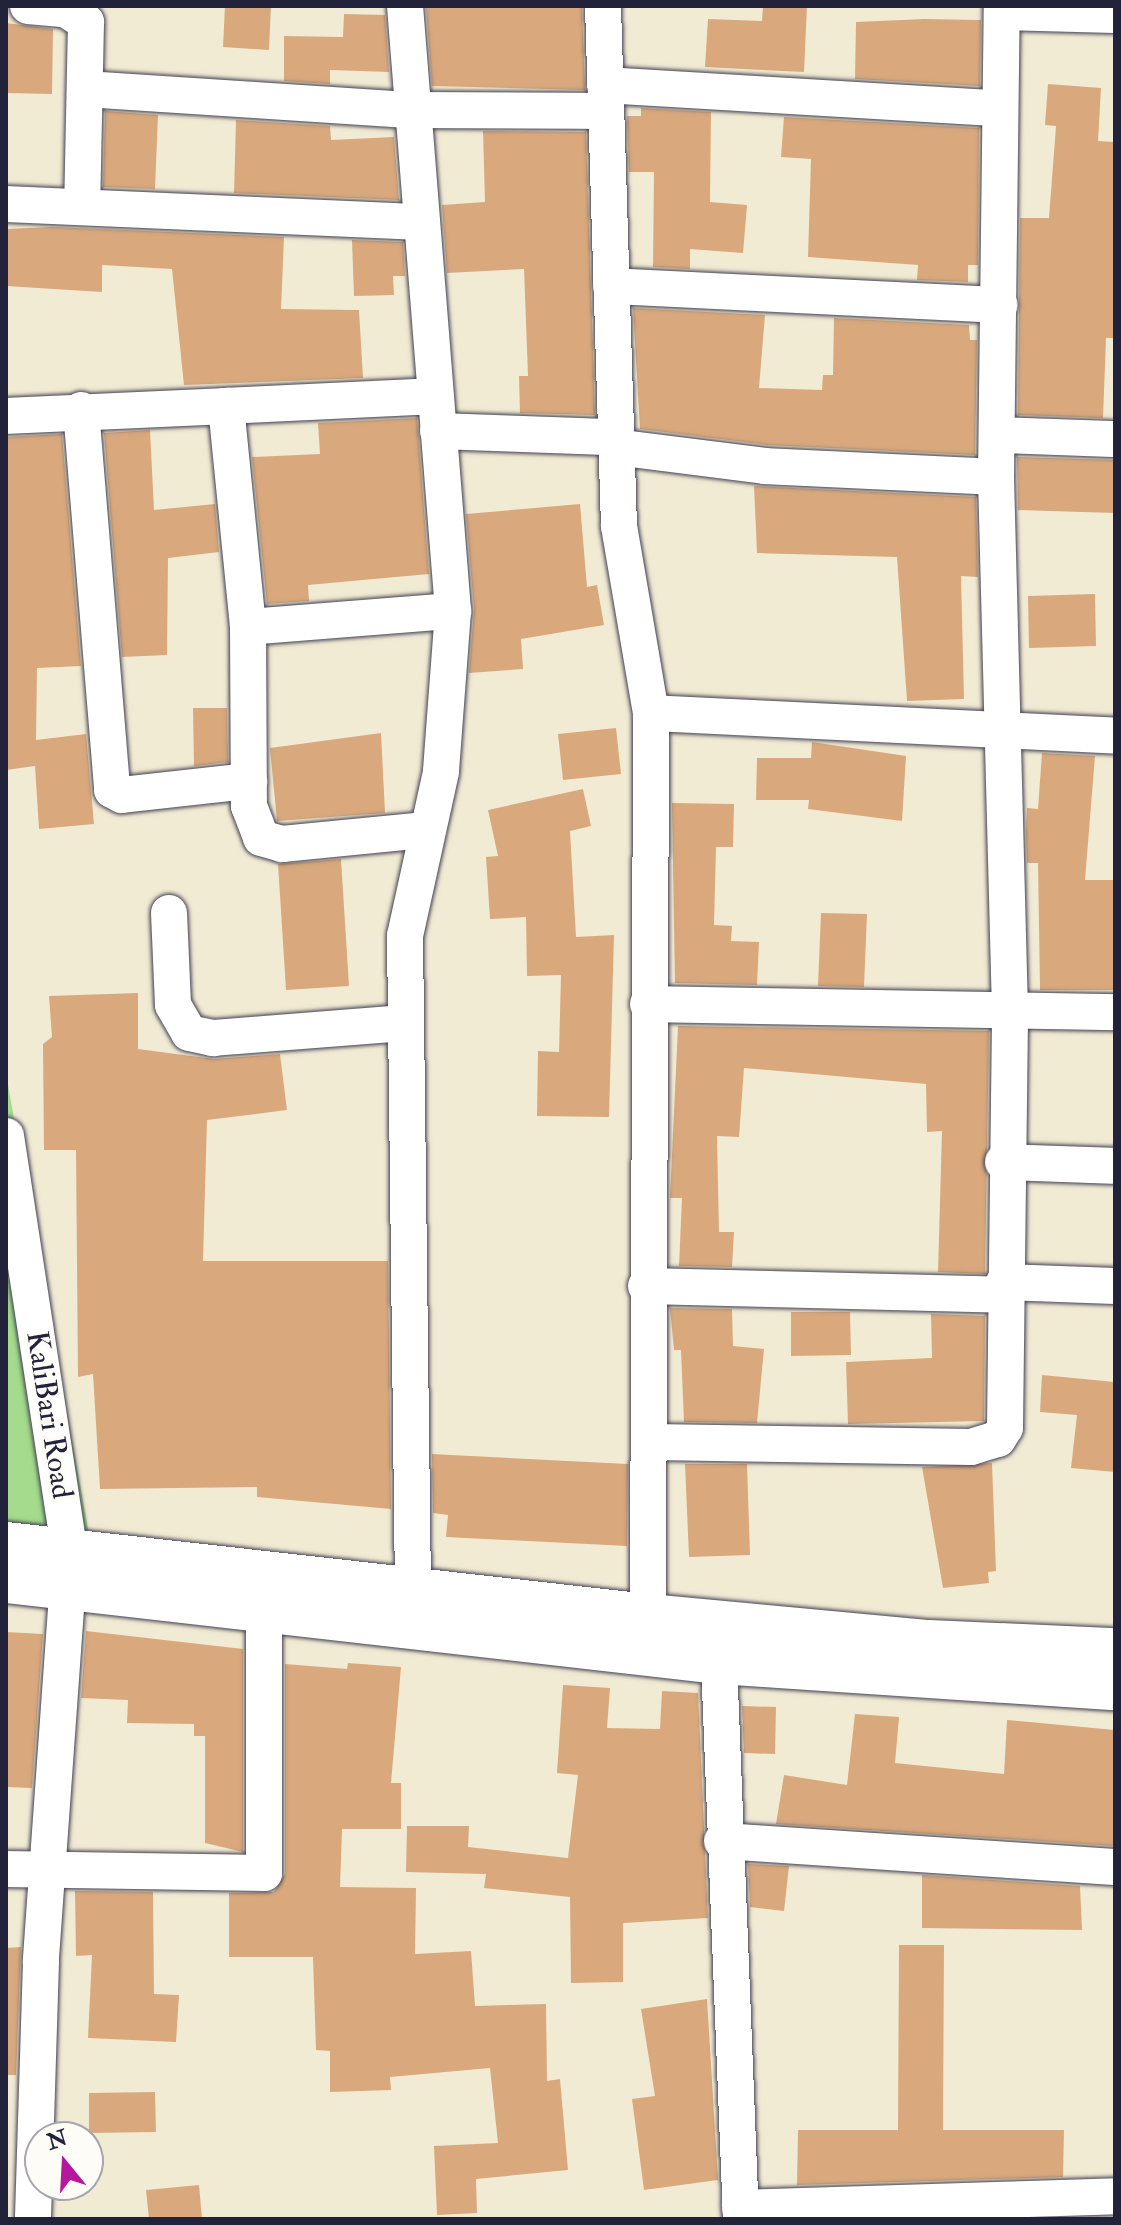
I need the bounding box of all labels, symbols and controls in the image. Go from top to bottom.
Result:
street label: KaliBari Road [18,1329,80,1501]
north arrow [24,2121,104,2201]
text: N [43,2124,71,2156]

